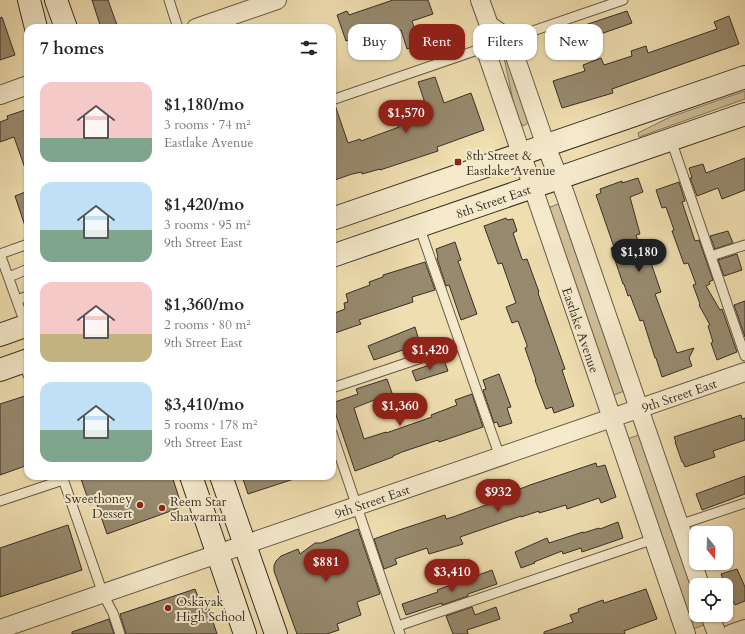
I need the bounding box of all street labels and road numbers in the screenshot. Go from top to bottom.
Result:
street label: 8th Street East [453,181,533,223]
street label: Eastlake Avenue [557,285,603,376]
street label: 9th Street East [639,375,719,417]
street label: 9th Street East [332,481,412,523]

